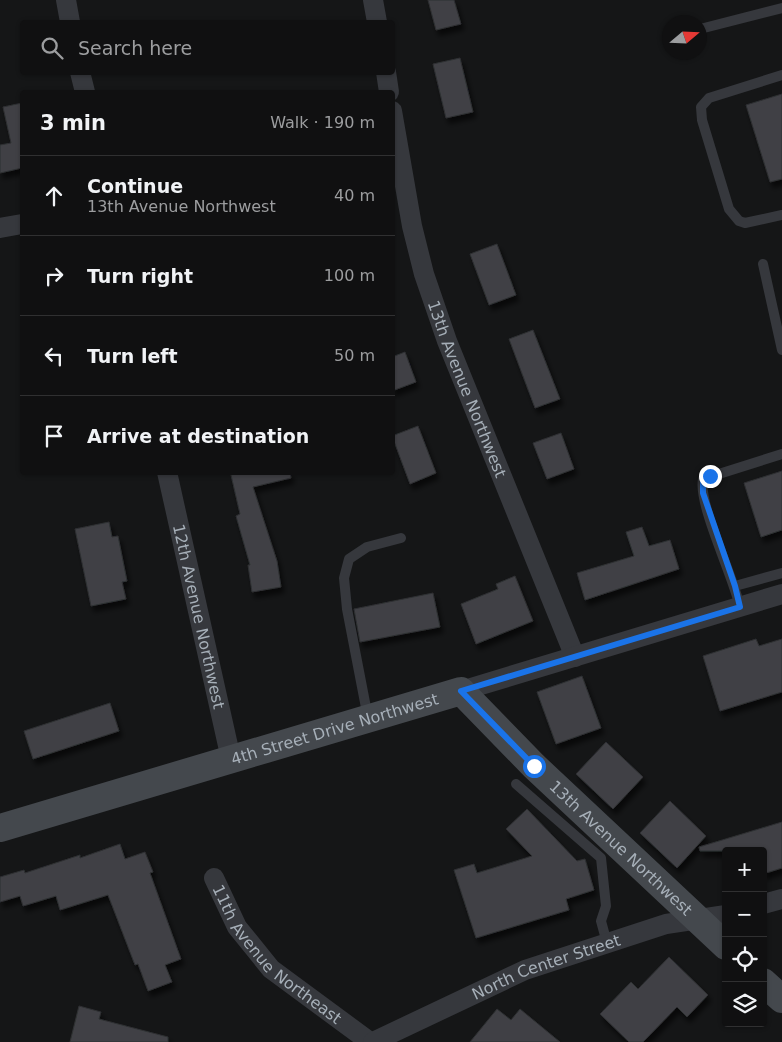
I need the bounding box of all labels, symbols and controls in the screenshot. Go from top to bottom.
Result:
north arrow [662,15,707,60]
search box [20,20,395,75]
icon: search [38,34,66,62]
text: Search here [78,37,192,59]
text: 3 min [40,111,106,135]
text: Walk · 190 m [270,113,375,132]
text: Continue [87,175,183,197]
icon: ahead [40,182,68,210]
text: 40 m [334,186,375,205]
text: 13th Avenue Northwest [87,197,276,216]
icon: right [40,262,68,290]
text: Turn right [87,265,193,287]
text: 100 m [324,266,375,285]
street label: 13th Avenue Northwest [424,298,510,480]
icon: left [40,342,68,370]
text: Turn left [87,345,178,367]
text: 50 m [334,346,375,365]
icon: arrive [40,422,68,450]
text: Arrive at destination [87,425,309,447]
route end [699,465,722,488]
street label: 12th Avenue Northwest [169,522,229,711]
street label: 4th Street Drive Northwest [229,689,441,769]
route start [523,755,546,778]
street label: 13th Avenue Northwest [545,777,696,920]
map controls [722,847,767,1027]
button: + [722,847,767,892]
street label: 11th Avenue Northeast [208,882,345,1028]
button: − [722,892,767,937]
street label: North Center Street [469,931,623,1004]
button: locate [722,937,767,982]
button: layers [722,982,767,1027]

